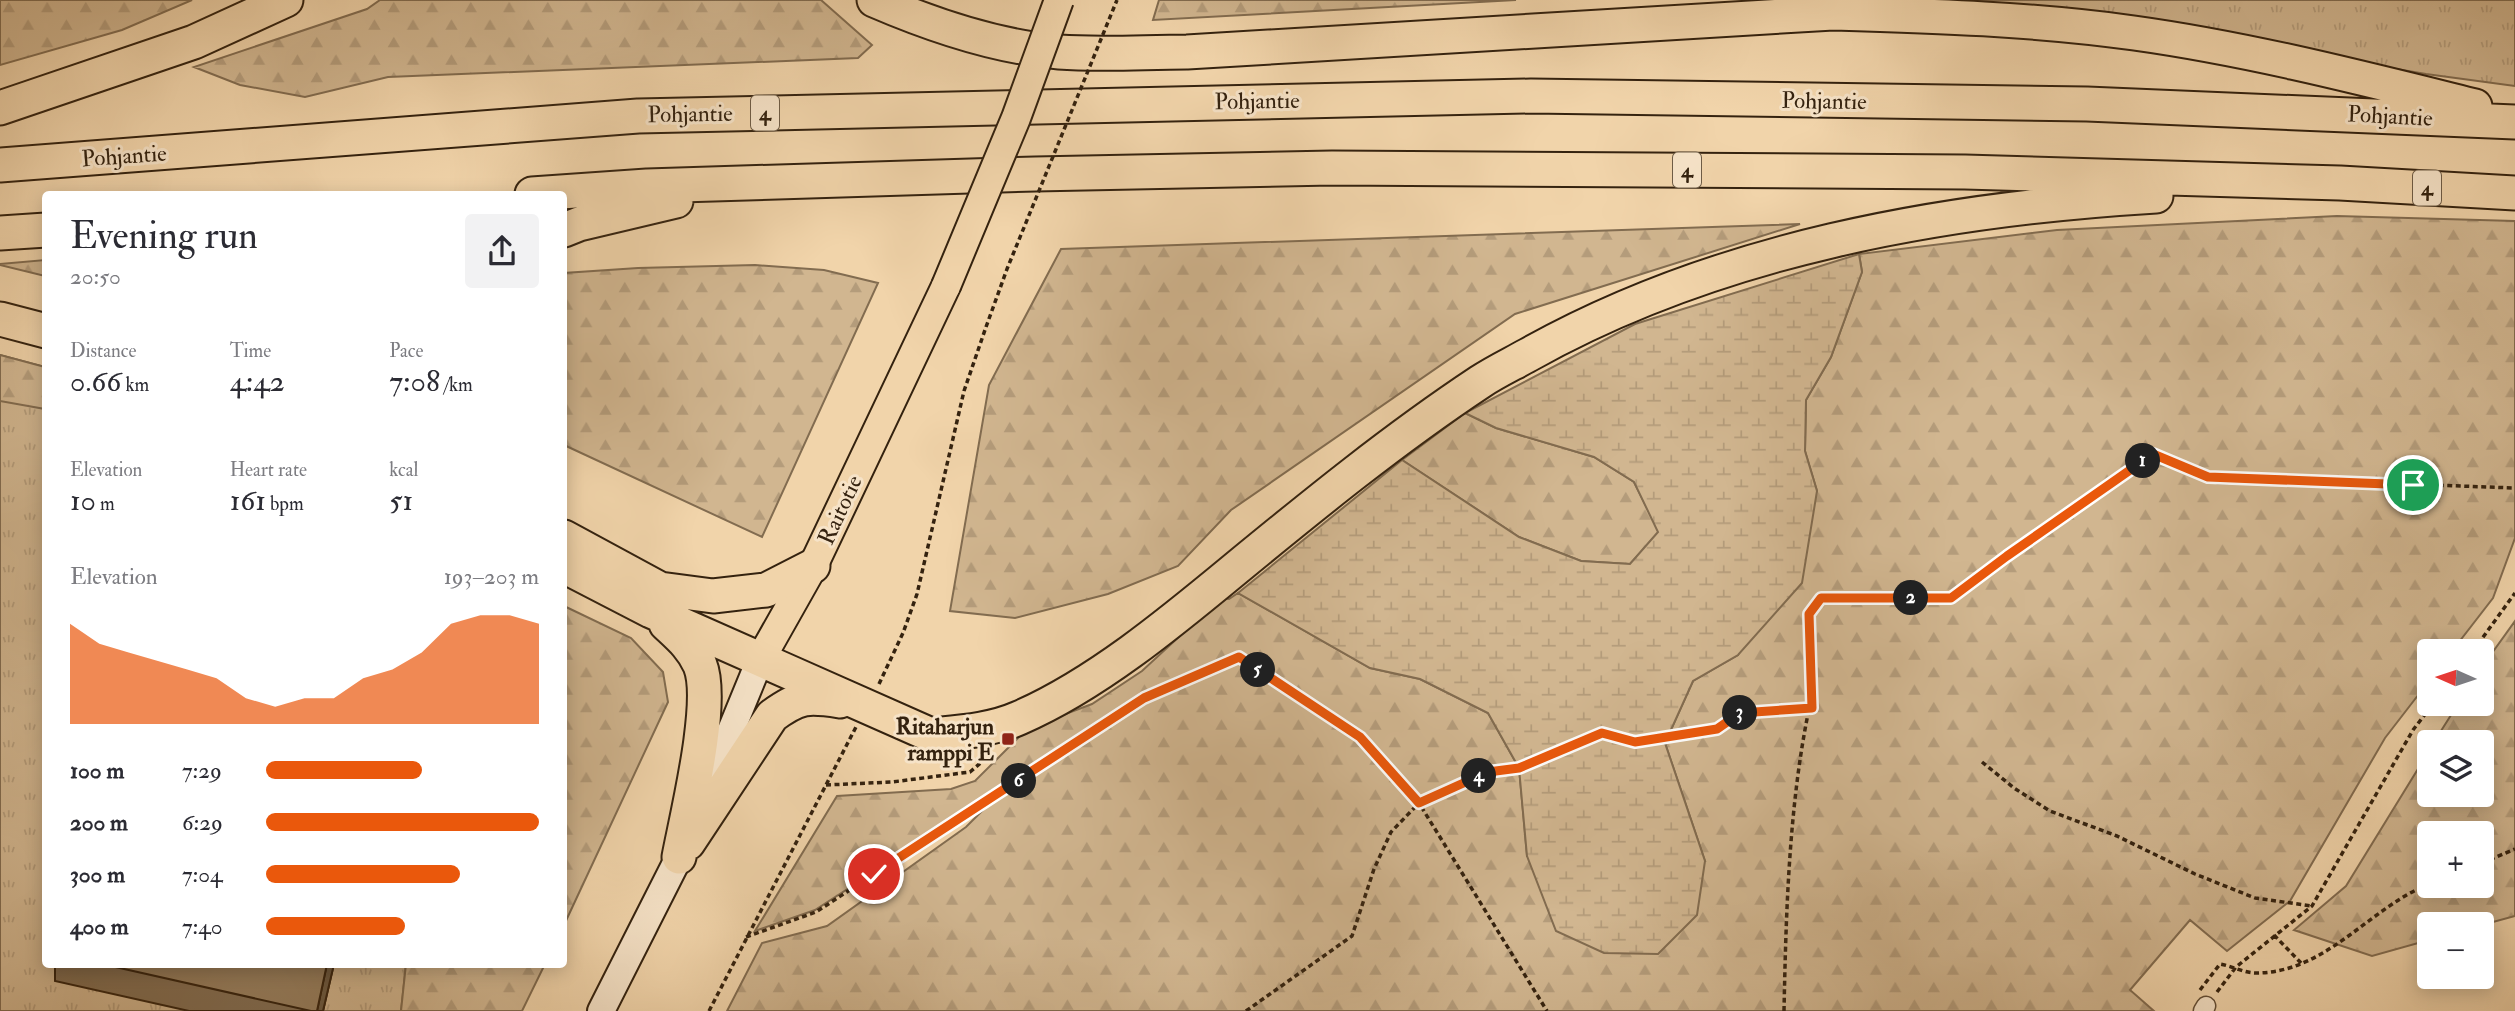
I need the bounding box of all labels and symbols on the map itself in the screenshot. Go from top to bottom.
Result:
street label: Pohjantie [1214,86,1300,116]
street label: Pohjantie [1781,86,1867,116]
road number: 4 [751,96,779,130]
street label: Pohjantie [647,99,733,129]
street label: Pohjantie [2347,99,2434,133]
street label: Pohjantie [80,139,168,173]
road number: 4 [1673,152,1701,188]
road number: 4 [2413,170,2441,206]
pin: 1 [2126,444,2160,478]
pin [2383,455,2443,515]
street label: Raitotie [811,470,869,549]
pin: 2 [1894,580,1928,616]
north arrow [2417,639,2494,716]
pin: 5 [1240,652,1276,688]
pin: 3 [1722,696,1758,730]
place label: Ritaharjun ramppi E [895,712,994,768]
marker: Ritaharjun ramppi E [1000,731,1016,747]
pin: 4 [1462,758,1496,794]
pin: 6 [1002,764,1036,798]
pin [844,844,904,904]

